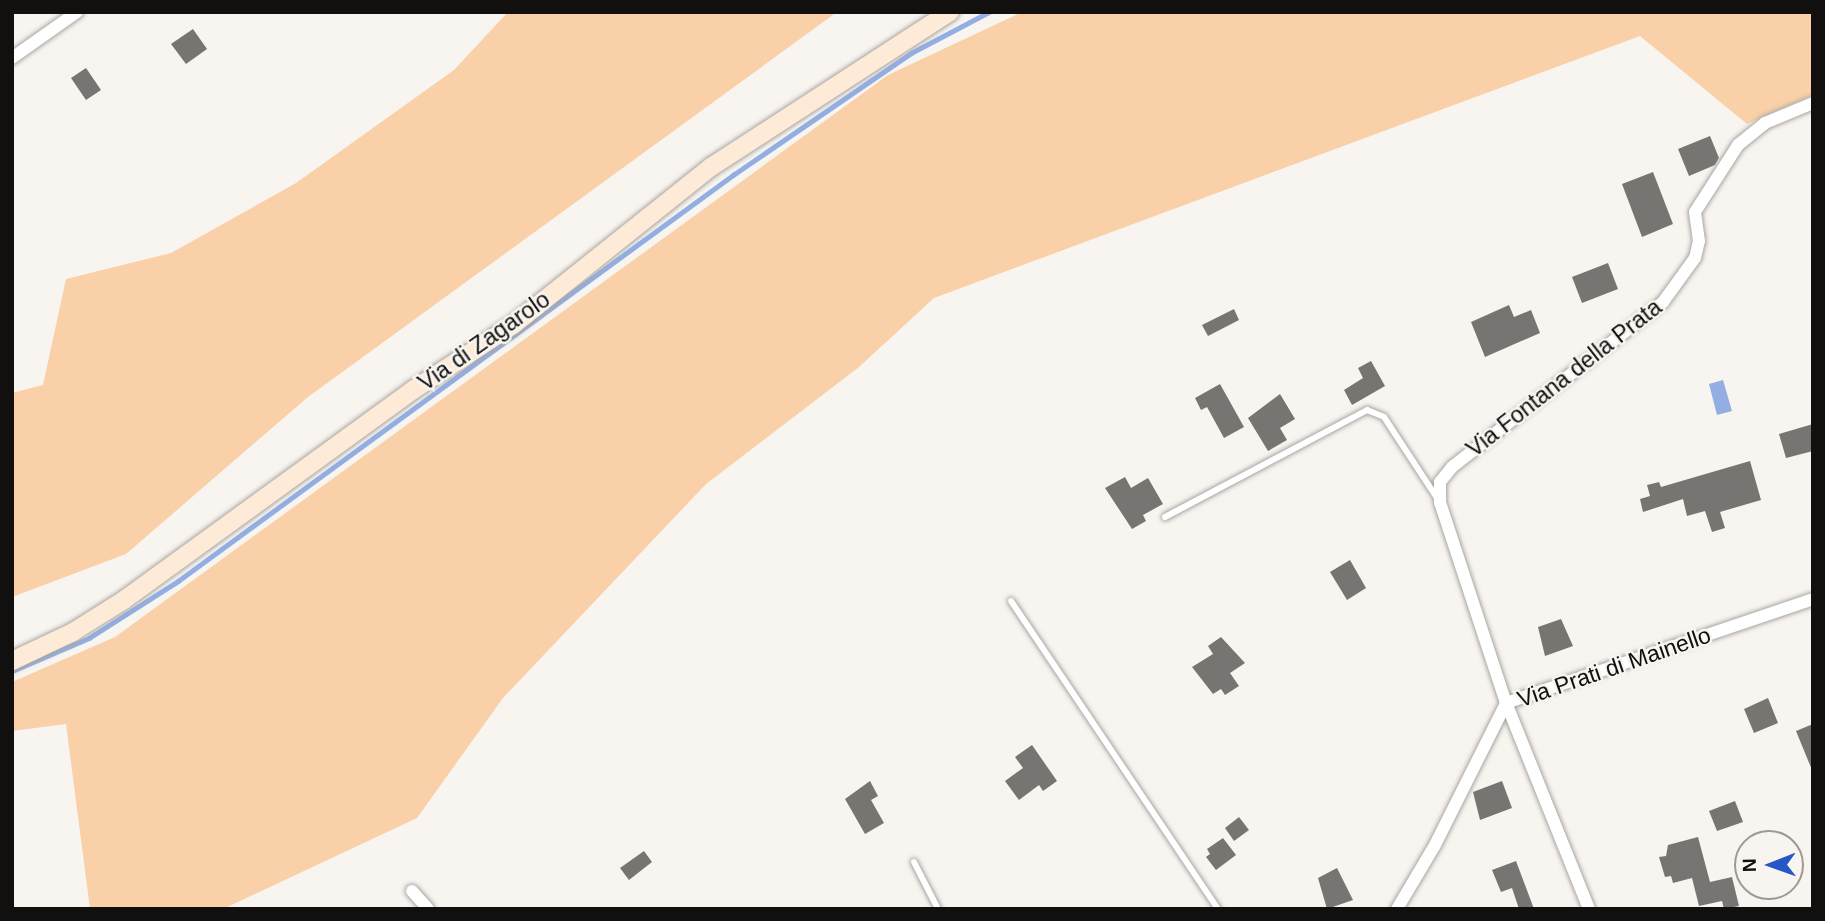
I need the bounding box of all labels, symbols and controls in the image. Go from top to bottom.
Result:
street label: Via di Zagarolo [413,285,555,397]
street label: Via Fontana della Prata [1461,293,1667,463]
street label: Via Prati di Mainello [1514,621,1714,713]
north arrow [1734,830,1804,900]
text: N [1739,858,1760,872]

